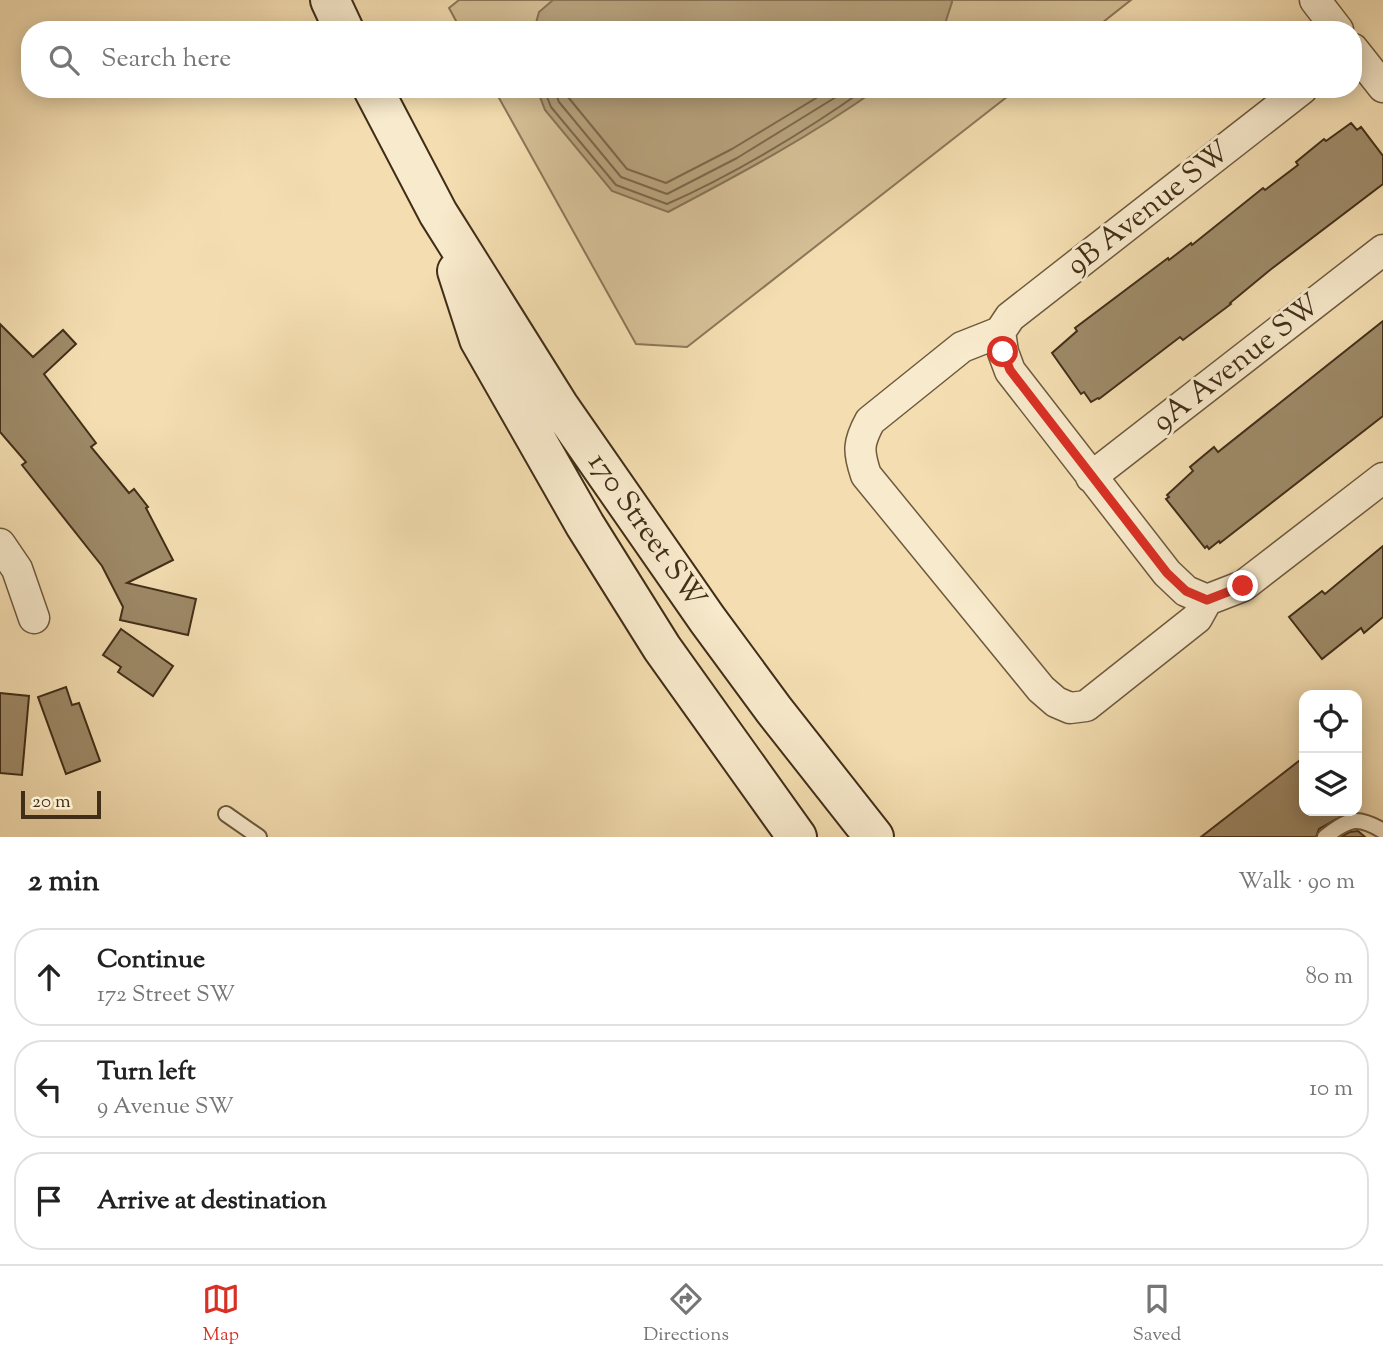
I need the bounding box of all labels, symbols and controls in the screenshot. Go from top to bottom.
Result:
search box [21,21,1362,98]
icon: search [45,41,83,79]
text: Search here [101,41,231,78]
street label: 9B Avenue SW [1058,131,1240,287]
street label: 9A Avenue SW [1144,285,1330,443]
route start [987,336,1018,367]
street label: 170 Street SW [576,444,716,618]
route end [1227,570,1258,601]
map controls [1299,690,1362,816]
button: locate [1299,690,1362,753]
button: layers [1299,753,1362,816]
scale bar [21,788,102,820]
text: 20 m [32,789,71,816]
text: 2 min [28,861,100,904]
text: Walk · 90 m [1238,866,1355,899]
text: Continue [97,942,205,979]
icon: ahead [30,958,68,996]
text: 80 m [1305,961,1353,994]
text: 172 Street SW [97,979,235,1012]
text: Turn left [97,1054,196,1091]
icon: left [30,1070,68,1108]
text: 10 m [1309,1073,1353,1106]
text: 9 Avenue SW [97,1091,234,1124]
icon: arrive [30,1182,68,1220]
text: Arrive at destination [97,1183,327,1220]
tab: Map [202,1280,240,1349]
tab: Directions [643,1280,729,1349]
tab: Saved [1132,1280,1181,1349]

